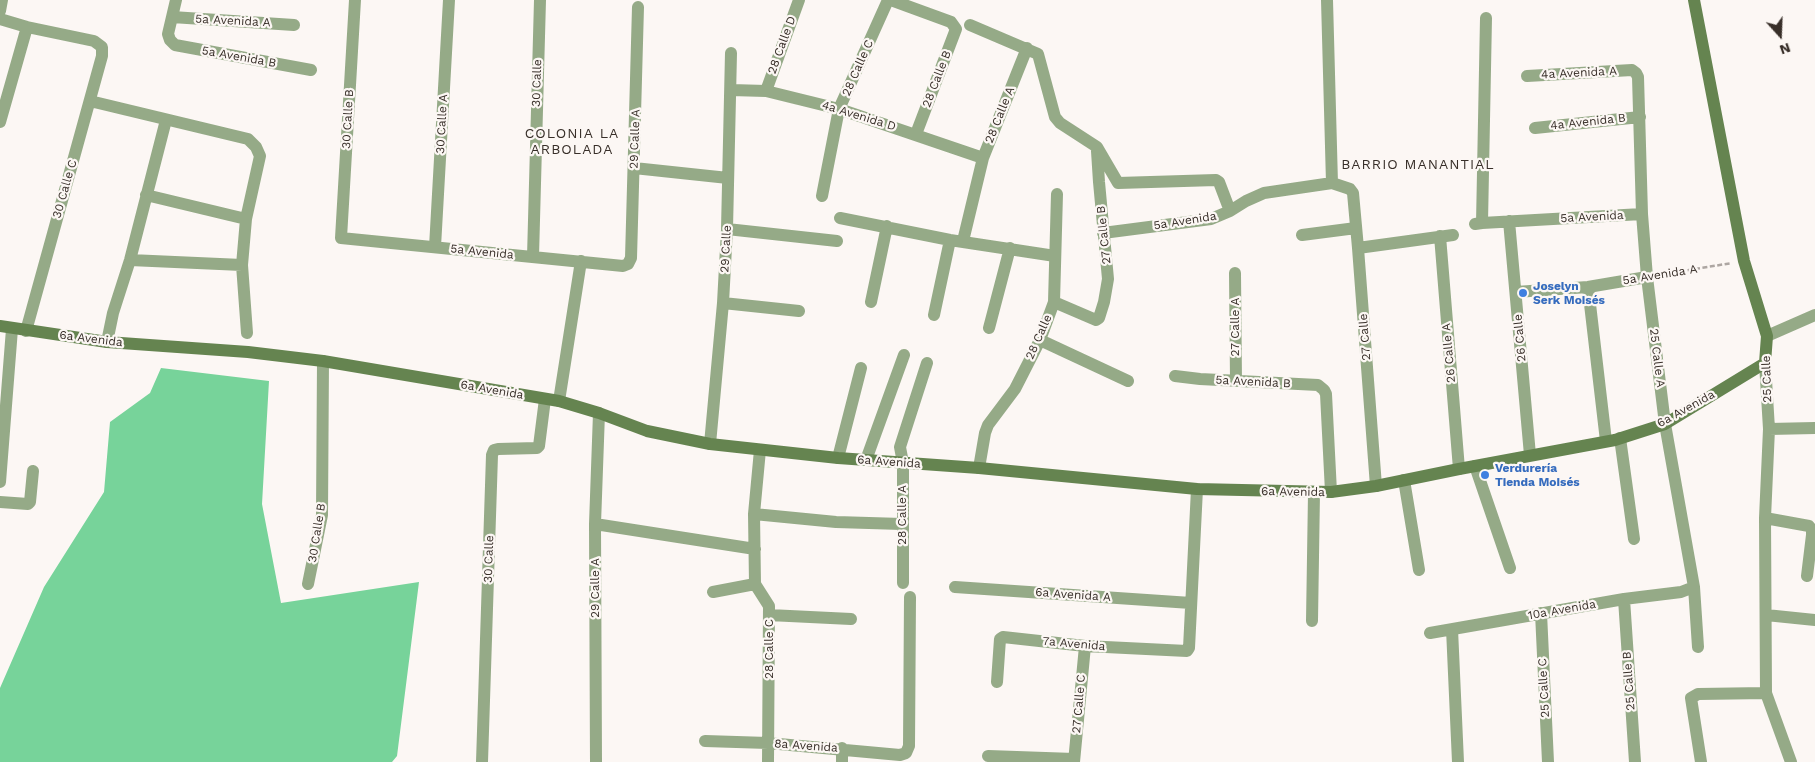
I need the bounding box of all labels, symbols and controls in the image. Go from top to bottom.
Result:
north arrow [1755,10,1805,60]
street label: 5a Avenida A [195,12,271,30]
street label: 28 Calle D [765,14,799,76]
street label: 28 Calle C [839,38,877,98]
text: N [1778,40,1793,58]
street label: 5a Avenida B [201,43,277,71]
street label: 28 Calle B [920,49,954,109]
street label: 30 Calle [529,59,545,107]
street label: 4a Avenida A [1541,64,1617,82]
street label: 28 Calle A [982,85,1018,145]
street label: 30 Calle B [339,89,357,149]
street label: 30 Calle A [433,94,451,154]
street label: 4a Avenida D [820,98,898,134]
street label: 29 Calle A [627,109,643,169]
street label: 4a Avenida B [1550,111,1626,133]
district label: COLONIA LA ARBOLADA [523,126,621,158]
district label: BARRIO MANANTIAL [1339,157,1497,173]
street label: 30 Calle C [50,158,80,220]
street label: 27 Calle B [1094,205,1114,265]
street label: 5a Avenida [1560,208,1624,226]
street label: 5a Avenida [1153,209,1217,233]
street label: 29 Calle [718,225,734,273]
street label: 5a Avenida [450,242,514,262]
street label: 5a Avenida A [1622,262,1698,288]
place label: Joselyn Serk Moisés [1533,279,1605,307]
marker: Joselyn Serk Moisés [1517,287,1529,299]
street label: 27 Calle A [1228,298,1242,356]
street label: 28 Calle [1023,312,1055,362]
street label: 27 Calle [1356,313,1374,361]
street label: 26 Calle [1511,314,1529,362]
street label: 26 Calle A [1439,323,1459,383]
street label: 6a Avenida [58,328,124,350]
street label: 25 Calle A [1646,328,1668,388]
street label: 25 Calle [1759,355,1775,403]
street label: 5a Avenida B [1215,373,1291,391]
street label: 6a Avenida [459,377,525,403]
street label: 6a Avenida [1655,387,1717,431]
street label: 6a Avenida [857,453,921,471]
place label: Verdurería Tienda Moisés [1495,461,1580,489]
marker: Verdurería Tienda Moisés [1479,469,1491,481]
street label: 6a Avenida [1261,484,1325,500]
street label: 28 Calle A [895,485,909,545]
street label: 30 Calle B [305,502,329,564]
street label: 30 Calle [481,535,497,583]
street label: 29 Calle A [588,558,602,618]
street label: 6a Avenida A [1035,585,1111,605]
street label: 10a Avenida [1527,597,1597,623]
street label: 28 Calle C [762,619,776,679]
street label: 7a Avenida [1042,634,1106,654]
street label: 25 Calle B [1620,651,1638,711]
street label: 25 Calle C [1535,658,1553,718]
street label: 27 Calle C [1069,674,1089,734]
street label: 8a Avenida [774,737,838,755]

